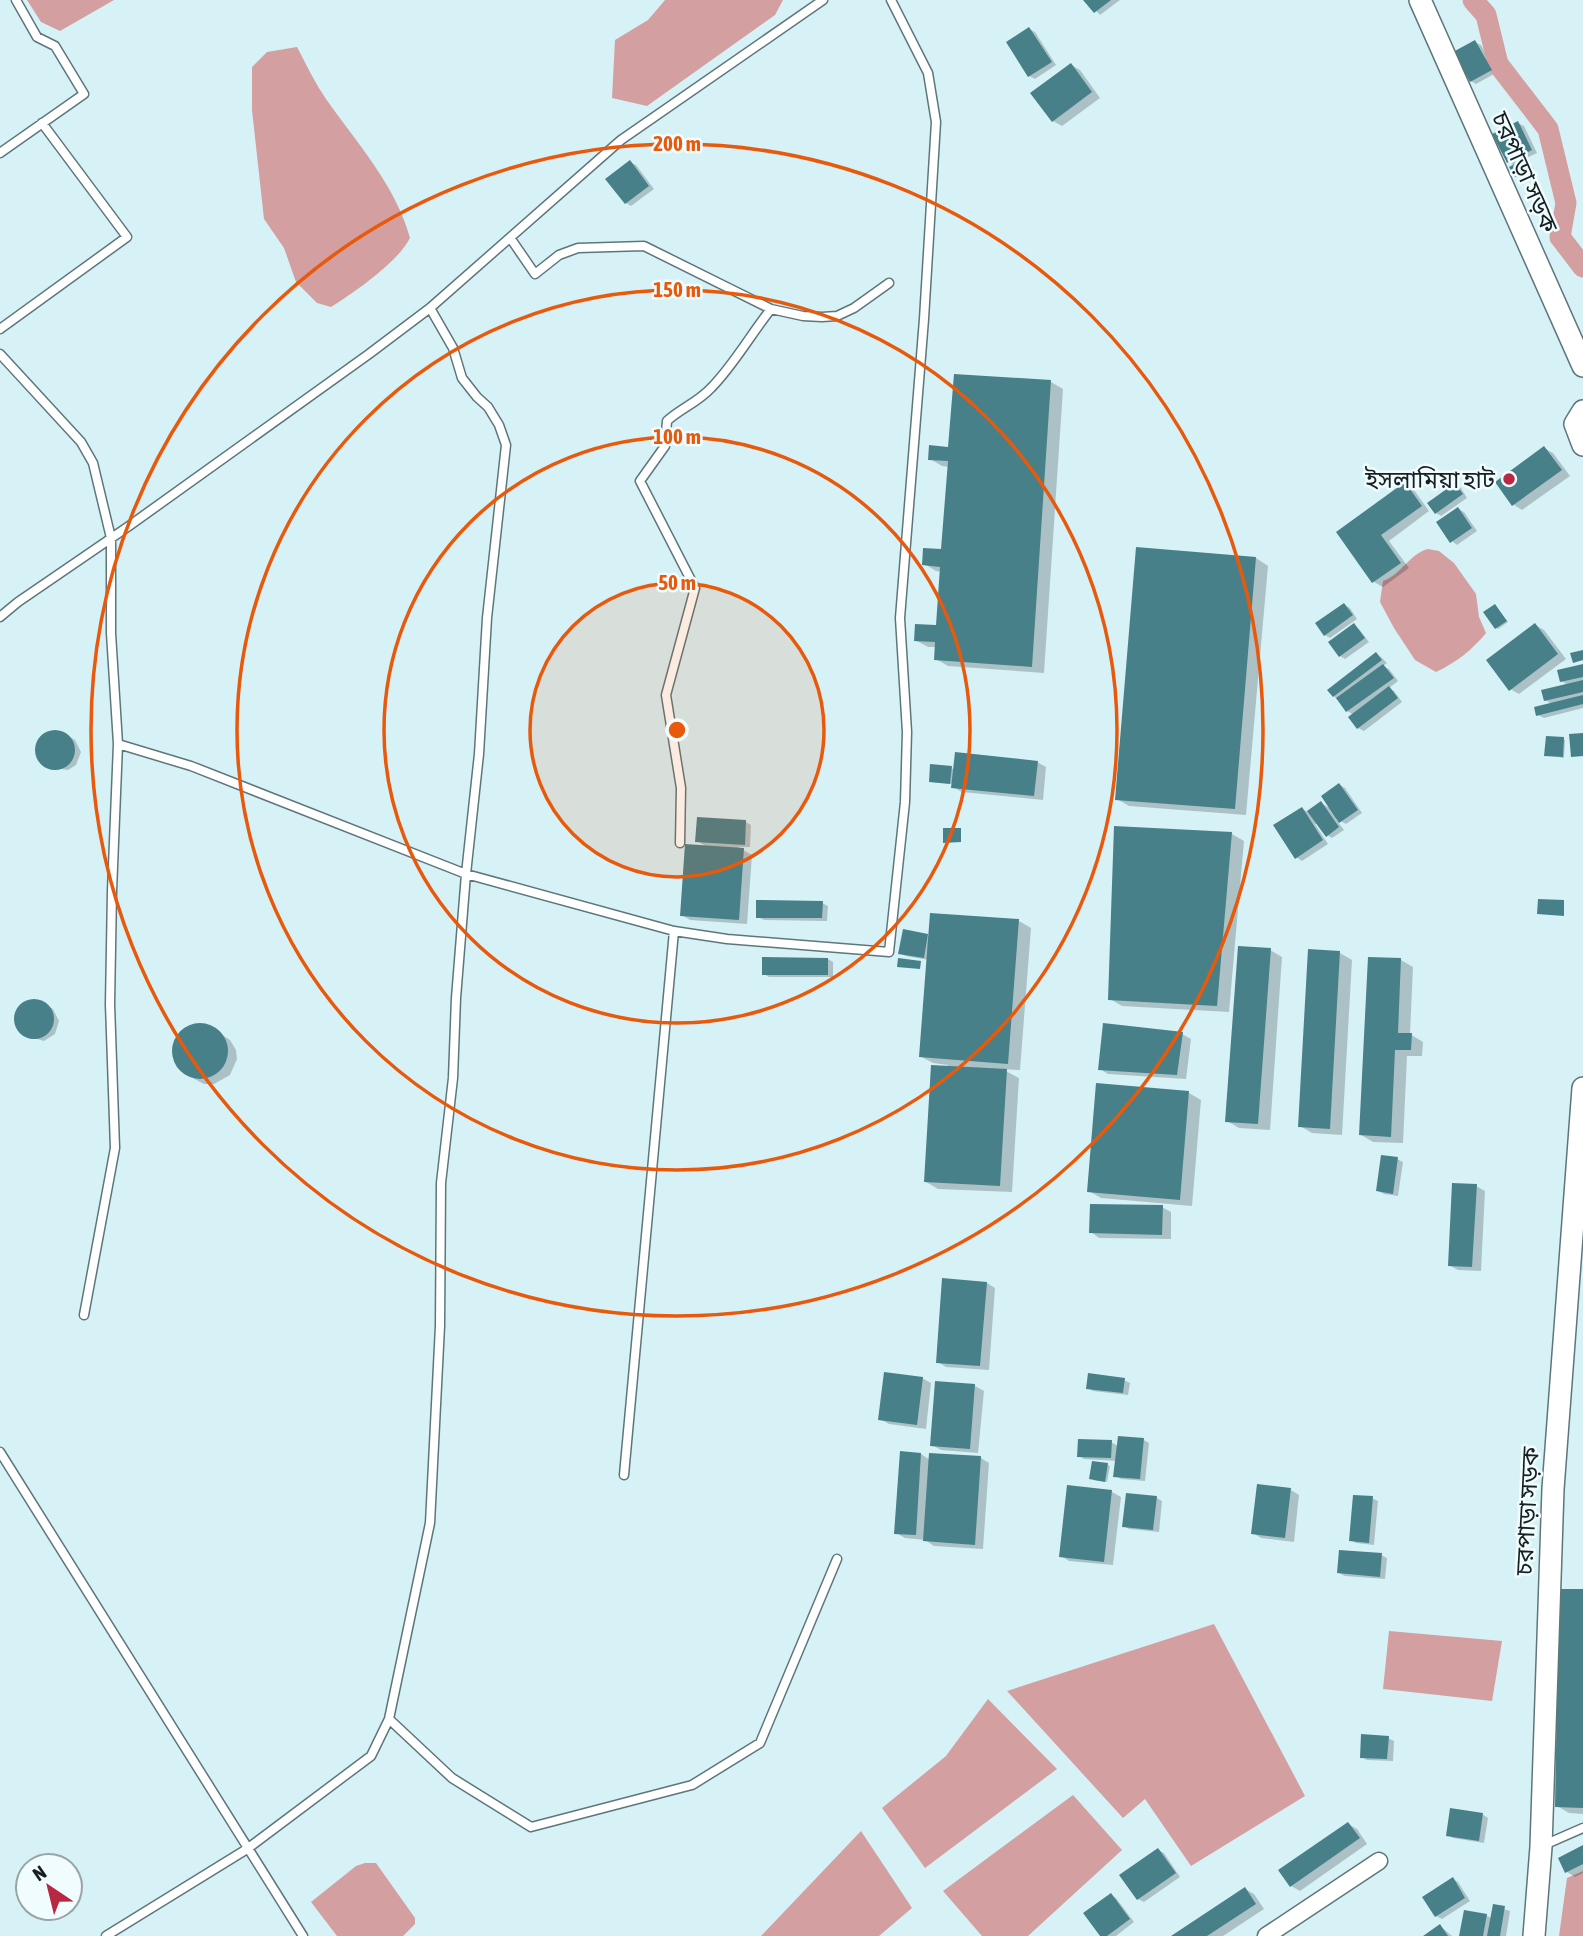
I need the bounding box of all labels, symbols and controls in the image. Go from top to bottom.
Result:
street label: চরপাড়া সড়ক [1486,107,1564,237]
text: 200 m [653,131,701,155]
text: 150 m [653,277,701,301]
text: 100 m [653,424,701,448]
place label: ইসলামিয়া হাট [1364,466,1496,493]
marker: ইসলামিয়া হাট [1501,471,1517,487]
text: 50 m [658,570,696,594]
centre of rings [665,718,689,742]
street label: চরপাড়া সড়ক [1510,1445,1544,1577]
north arrow [14,1852,84,1922]
text: N [28,1861,50,1885]

